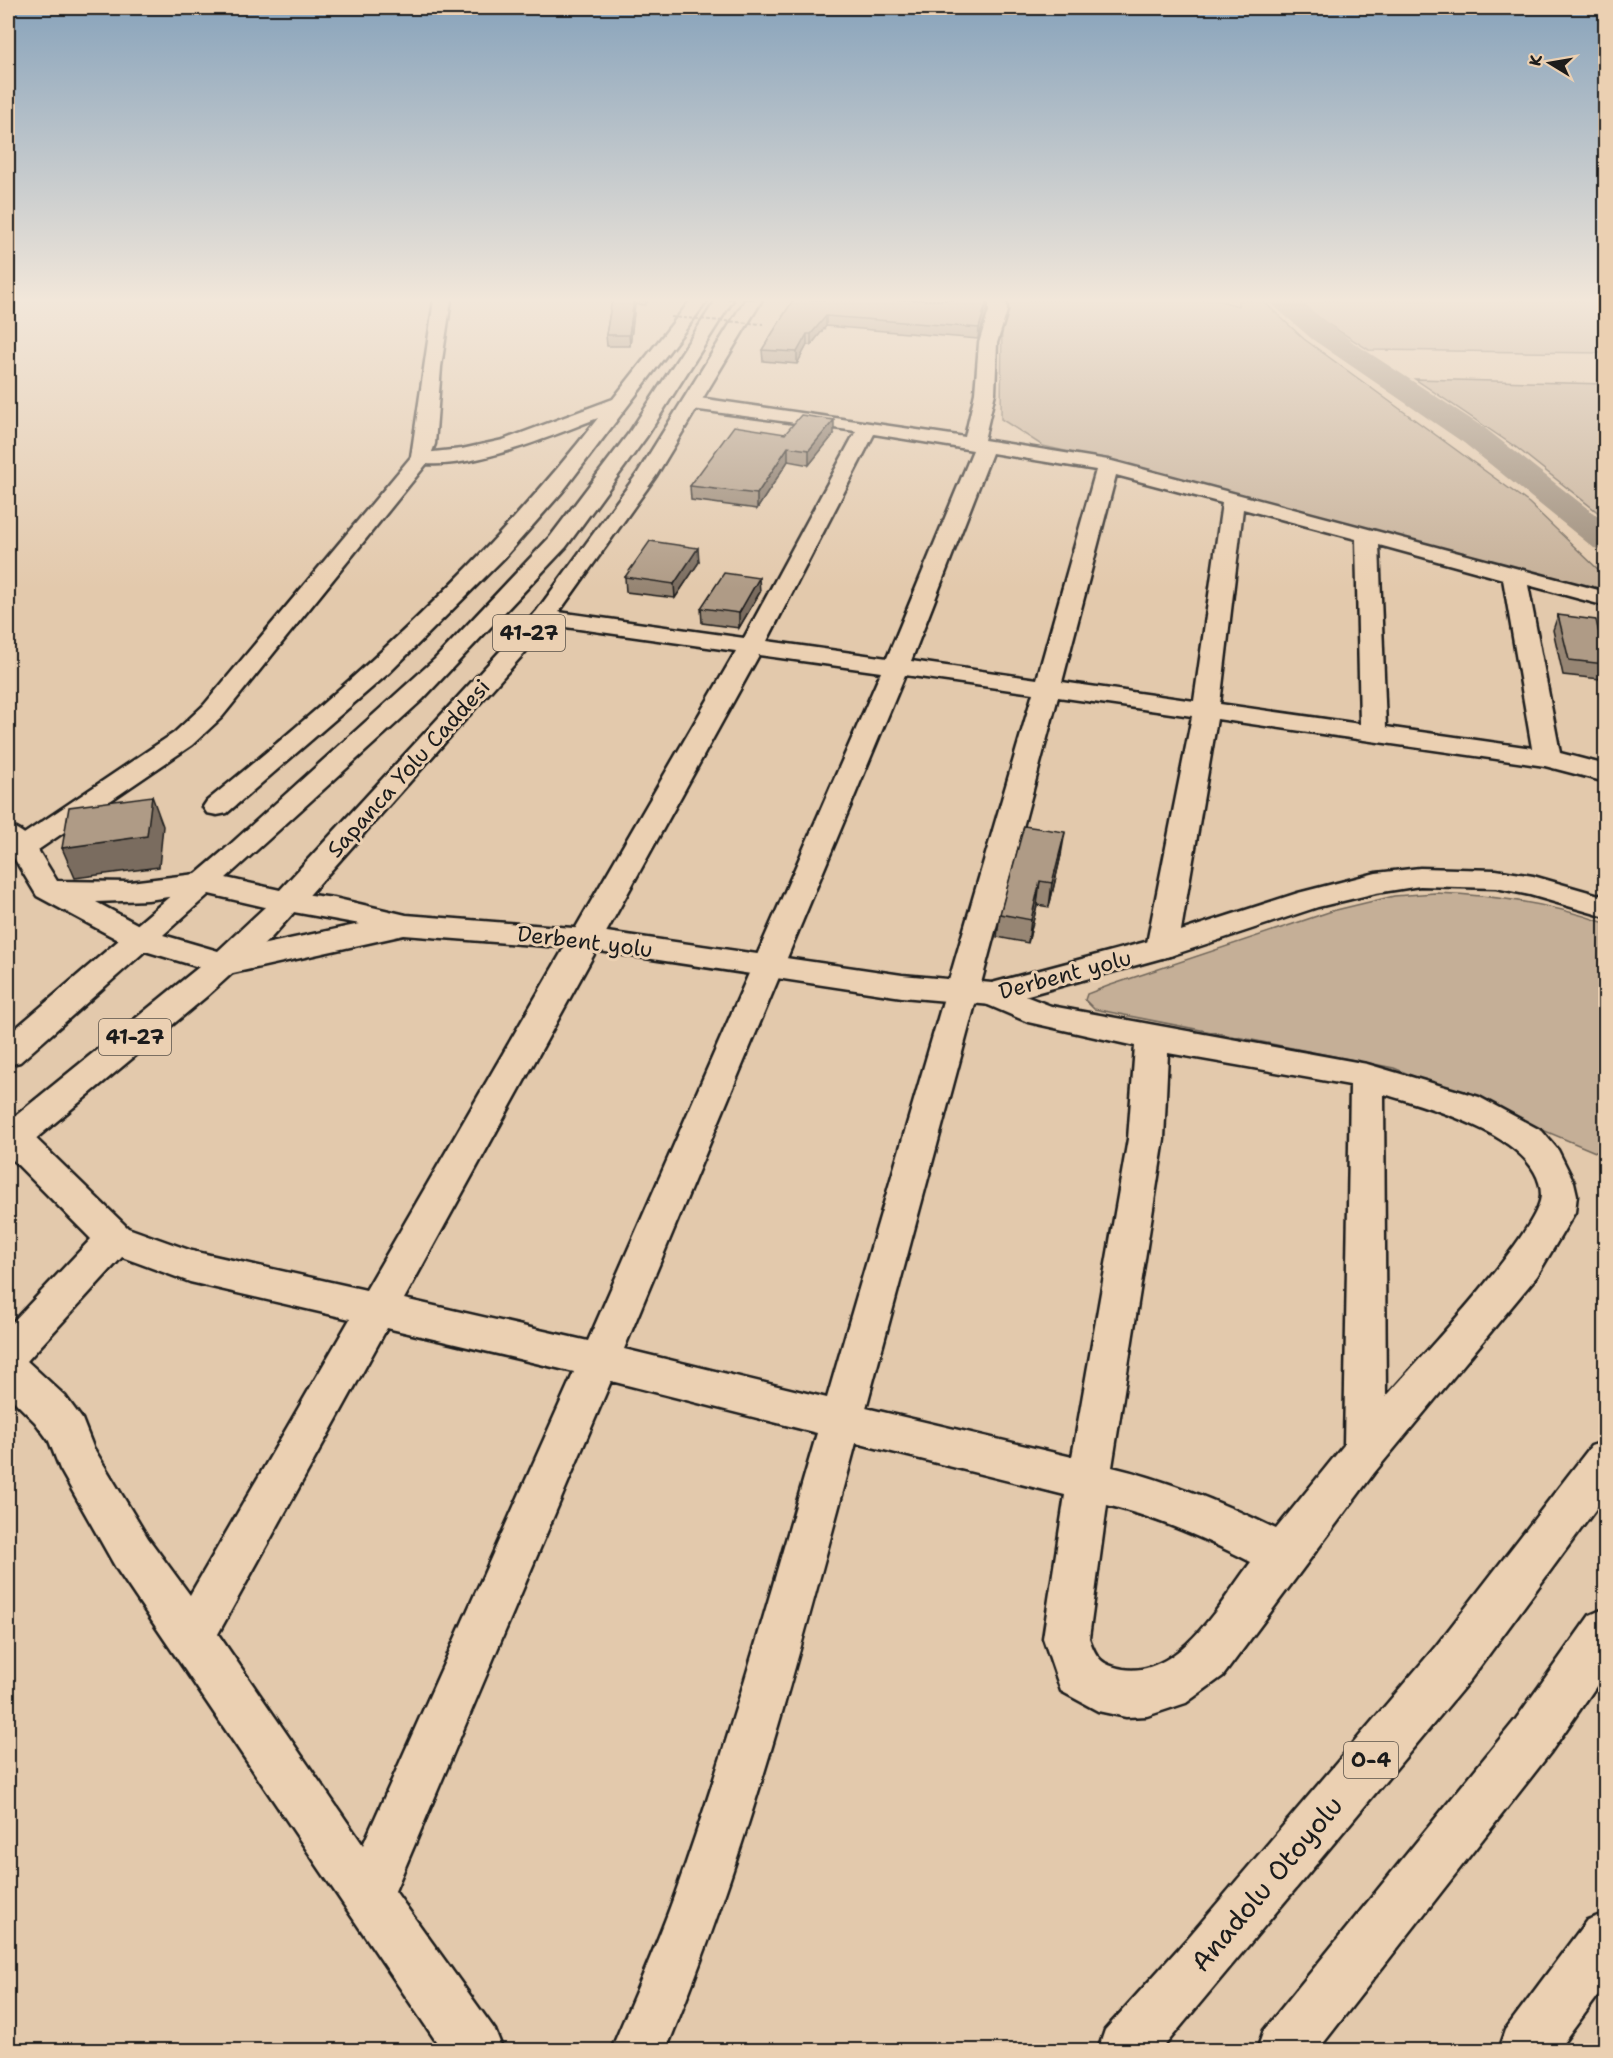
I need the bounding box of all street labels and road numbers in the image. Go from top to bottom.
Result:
road number: 41-27 [493,615,565,651]
street label: Sapanca Yolu Caddesi [320,673,496,864]
street label: Derbent yolu [516,919,654,964]
street label: Derbent yolu [996,943,1135,1006]
road number: 41-27 [99,1019,171,1055]
road number: O-4 [1344,1742,1398,1778]
street label: Anadolu Otoyolu [1182,1788,1351,1980]

